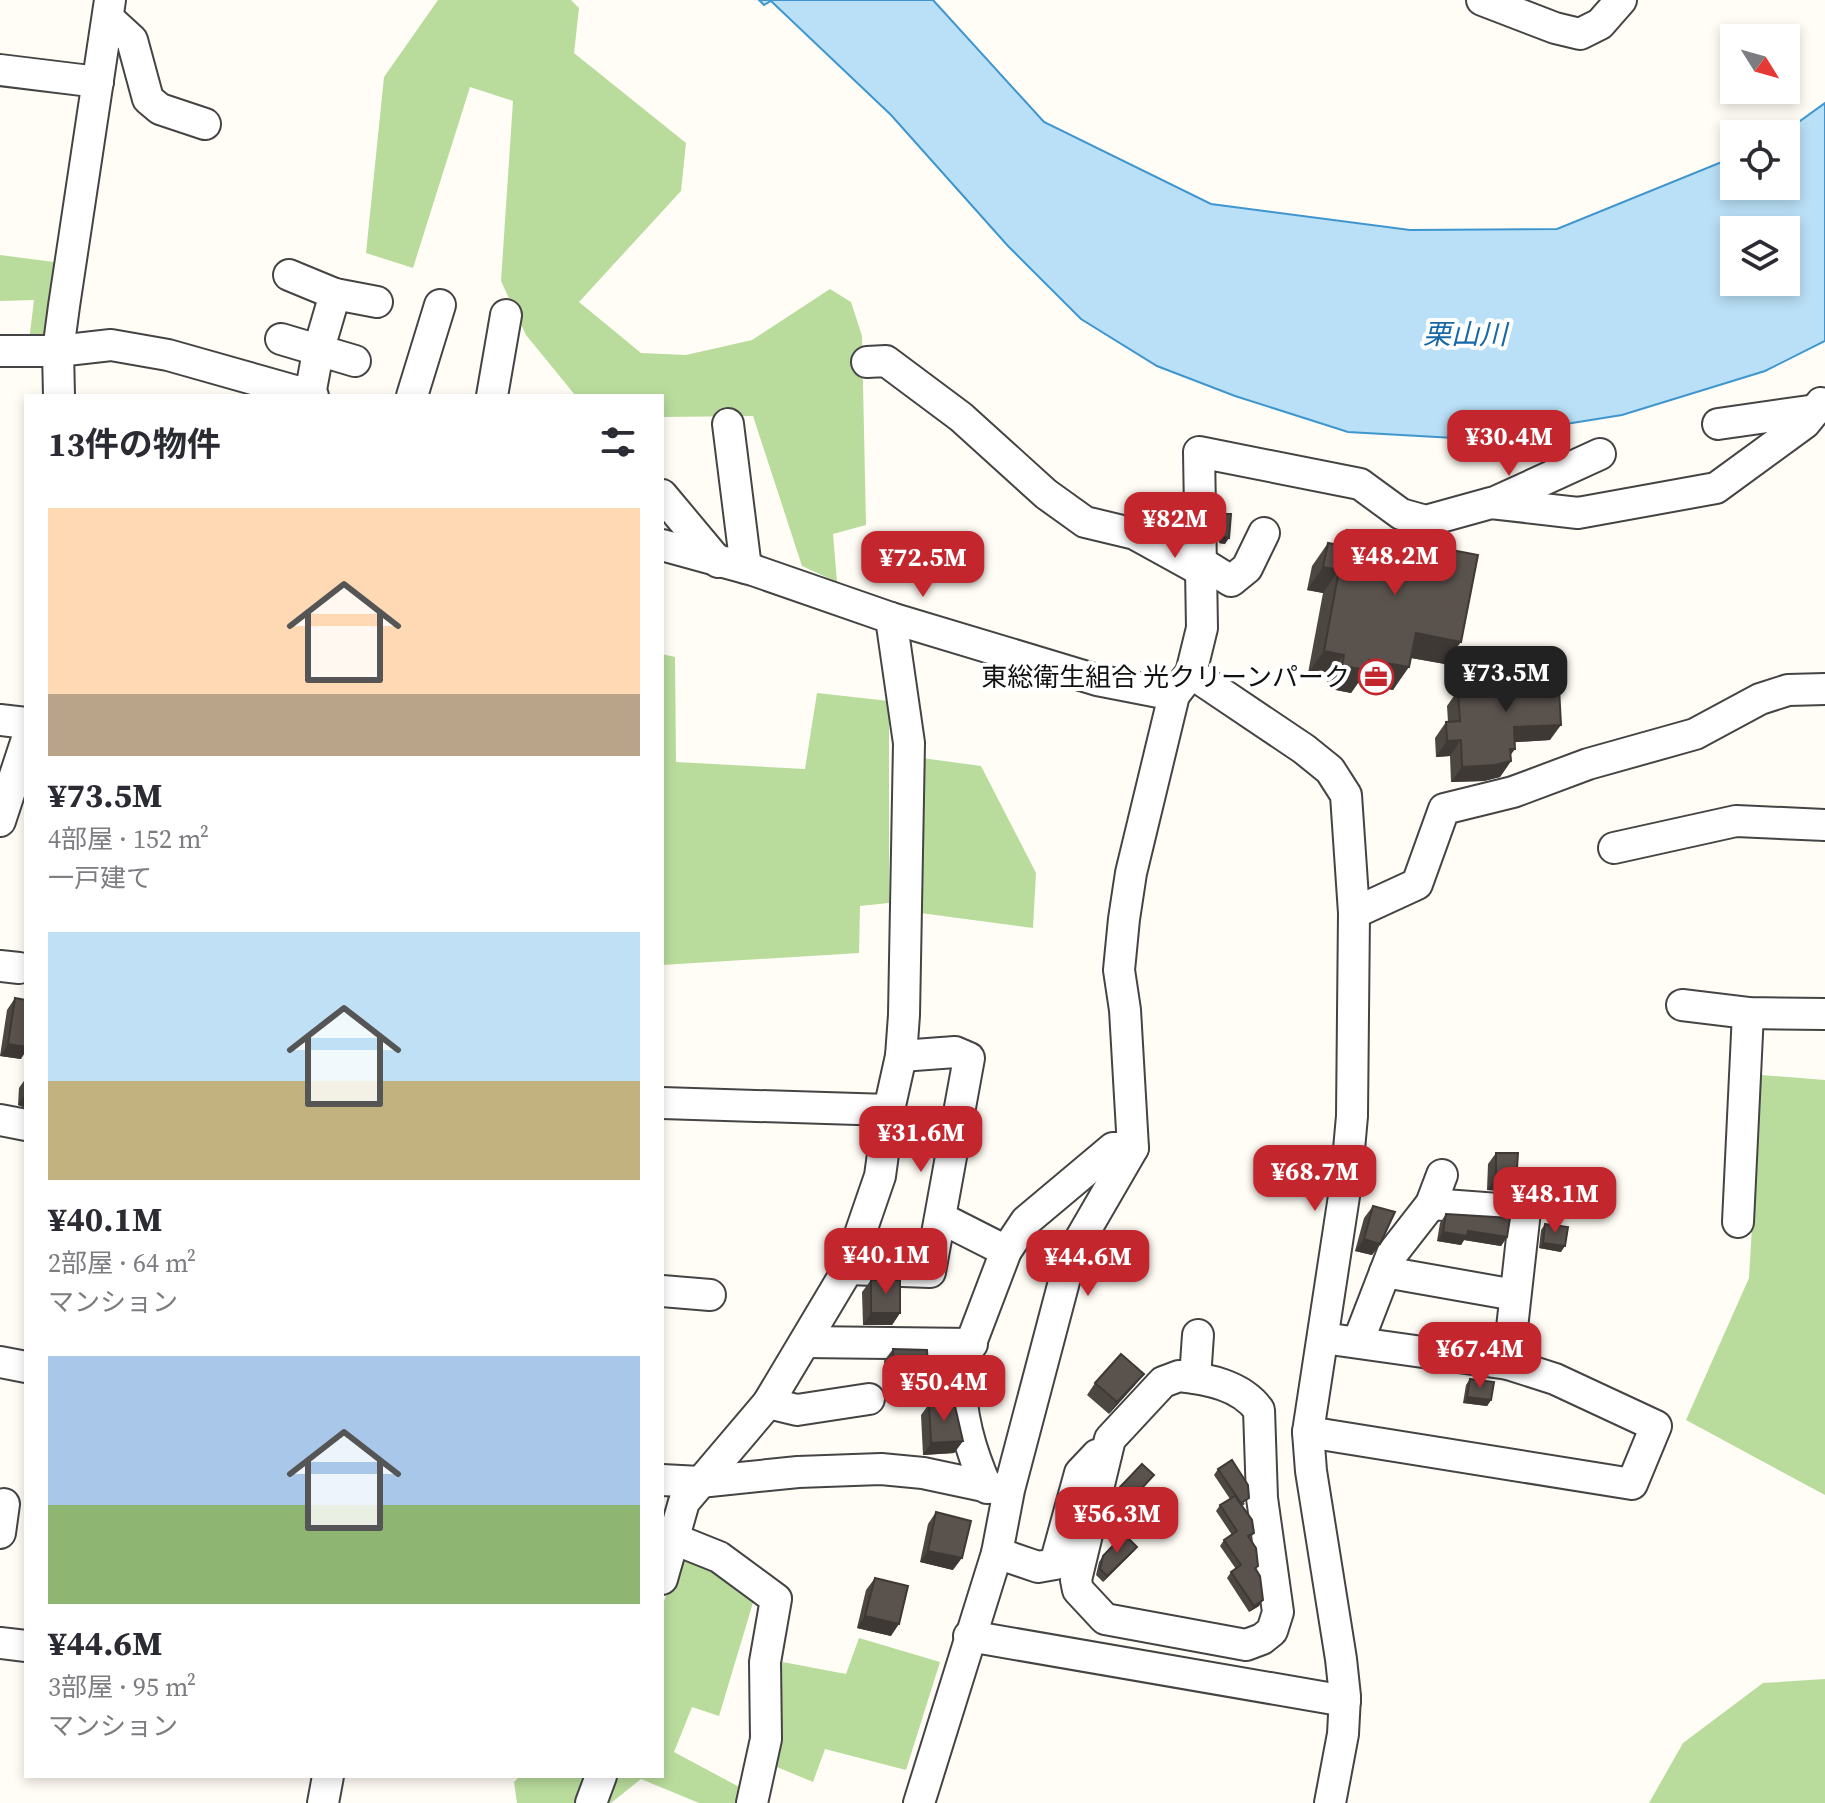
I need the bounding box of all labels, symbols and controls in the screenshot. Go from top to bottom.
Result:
north arrow [1720,24,1800,104]
map controls [1720,24,1800,296]
button: locate [1720,120,1800,200]
button: layers [1720,216,1800,296]
water label: 栗山川 [1423,315,1510,353]
pin: ¥30.4M [1444,410,1574,478]
text: ¥30.4M [1465,418,1553,454]
icon: filters [596,420,640,464]
text: 13件の物件 [48,421,221,467]
pin: ¥82M [1128,492,1222,560]
text: ¥82M [1142,500,1208,536]
pin: ¥48.2M [1330,529,1460,597]
pin: ¥72.5M [858,531,988,599]
text: ¥48.2M [1351,537,1439,573]
text: ¥72.5M [879,539,967,575]
icon: home [272,560,416,704]
pin: ¥73.5M [1441,646,1571,714]
text: ¥73.5M [1462,654,1550,690]
office icon: 東総衛生組合 光クリーンパーク [1357,658,1395,696]
place label: 東総衛生組合 光クリーンパーク [981,659,1350,695]
text: ¥73.5M [48,772,162,818]
text: 4部屋 · 152 m² [48,821,209,857]
text: 一戸建て [48,860,152,896]
icon: home [272,984,416,1128]
pin: ¥31.6M [856,1106,986,1174]
text: ¥31.6M [877,1114,965,1150]
pin: ¥68.7M [1250,1145,1380,1213]
text: ¥68.7M [1271,1153,1359,1189]
pin: ¥48.1M [1490,1167,1620,1235]
text: ¥48.1M [1511,1175,1599,1211]
text: ¥40.1M [48,1196,162,1242]
pin: ¥40.1M [821,1228,951,1296]
pin: ¥44.6M [1023,1230,1153,1298]
text: ¥40.1M [842,1236,930,1272]
text: ¥44.6M [1044,1238,1132,1274]
text: 2部屋 · 64 m² [48,1245,196,1281]
text: マンション [48,1284,178,1320]
pin: ¥67.4M [1415,1322,1545,1390]
text: ¥67.4M [1436,1330,1524,1366]
pin: ¥50.4M [879,1355,1009,1423]
text: ¥50.4M [900,1363,988,1399]
icon: home [272,1408,416,1552]
pin: ¥56.3M [1052,1487,1182,1555]
text: ¥56.3M [1073,1495,1161,1531]
text: ¥44.6M [48,1620,162,1666]
text: 3部屋 · 95 m² [48,1669,196,1705]
text: マンション [48,1708,178,1744]

